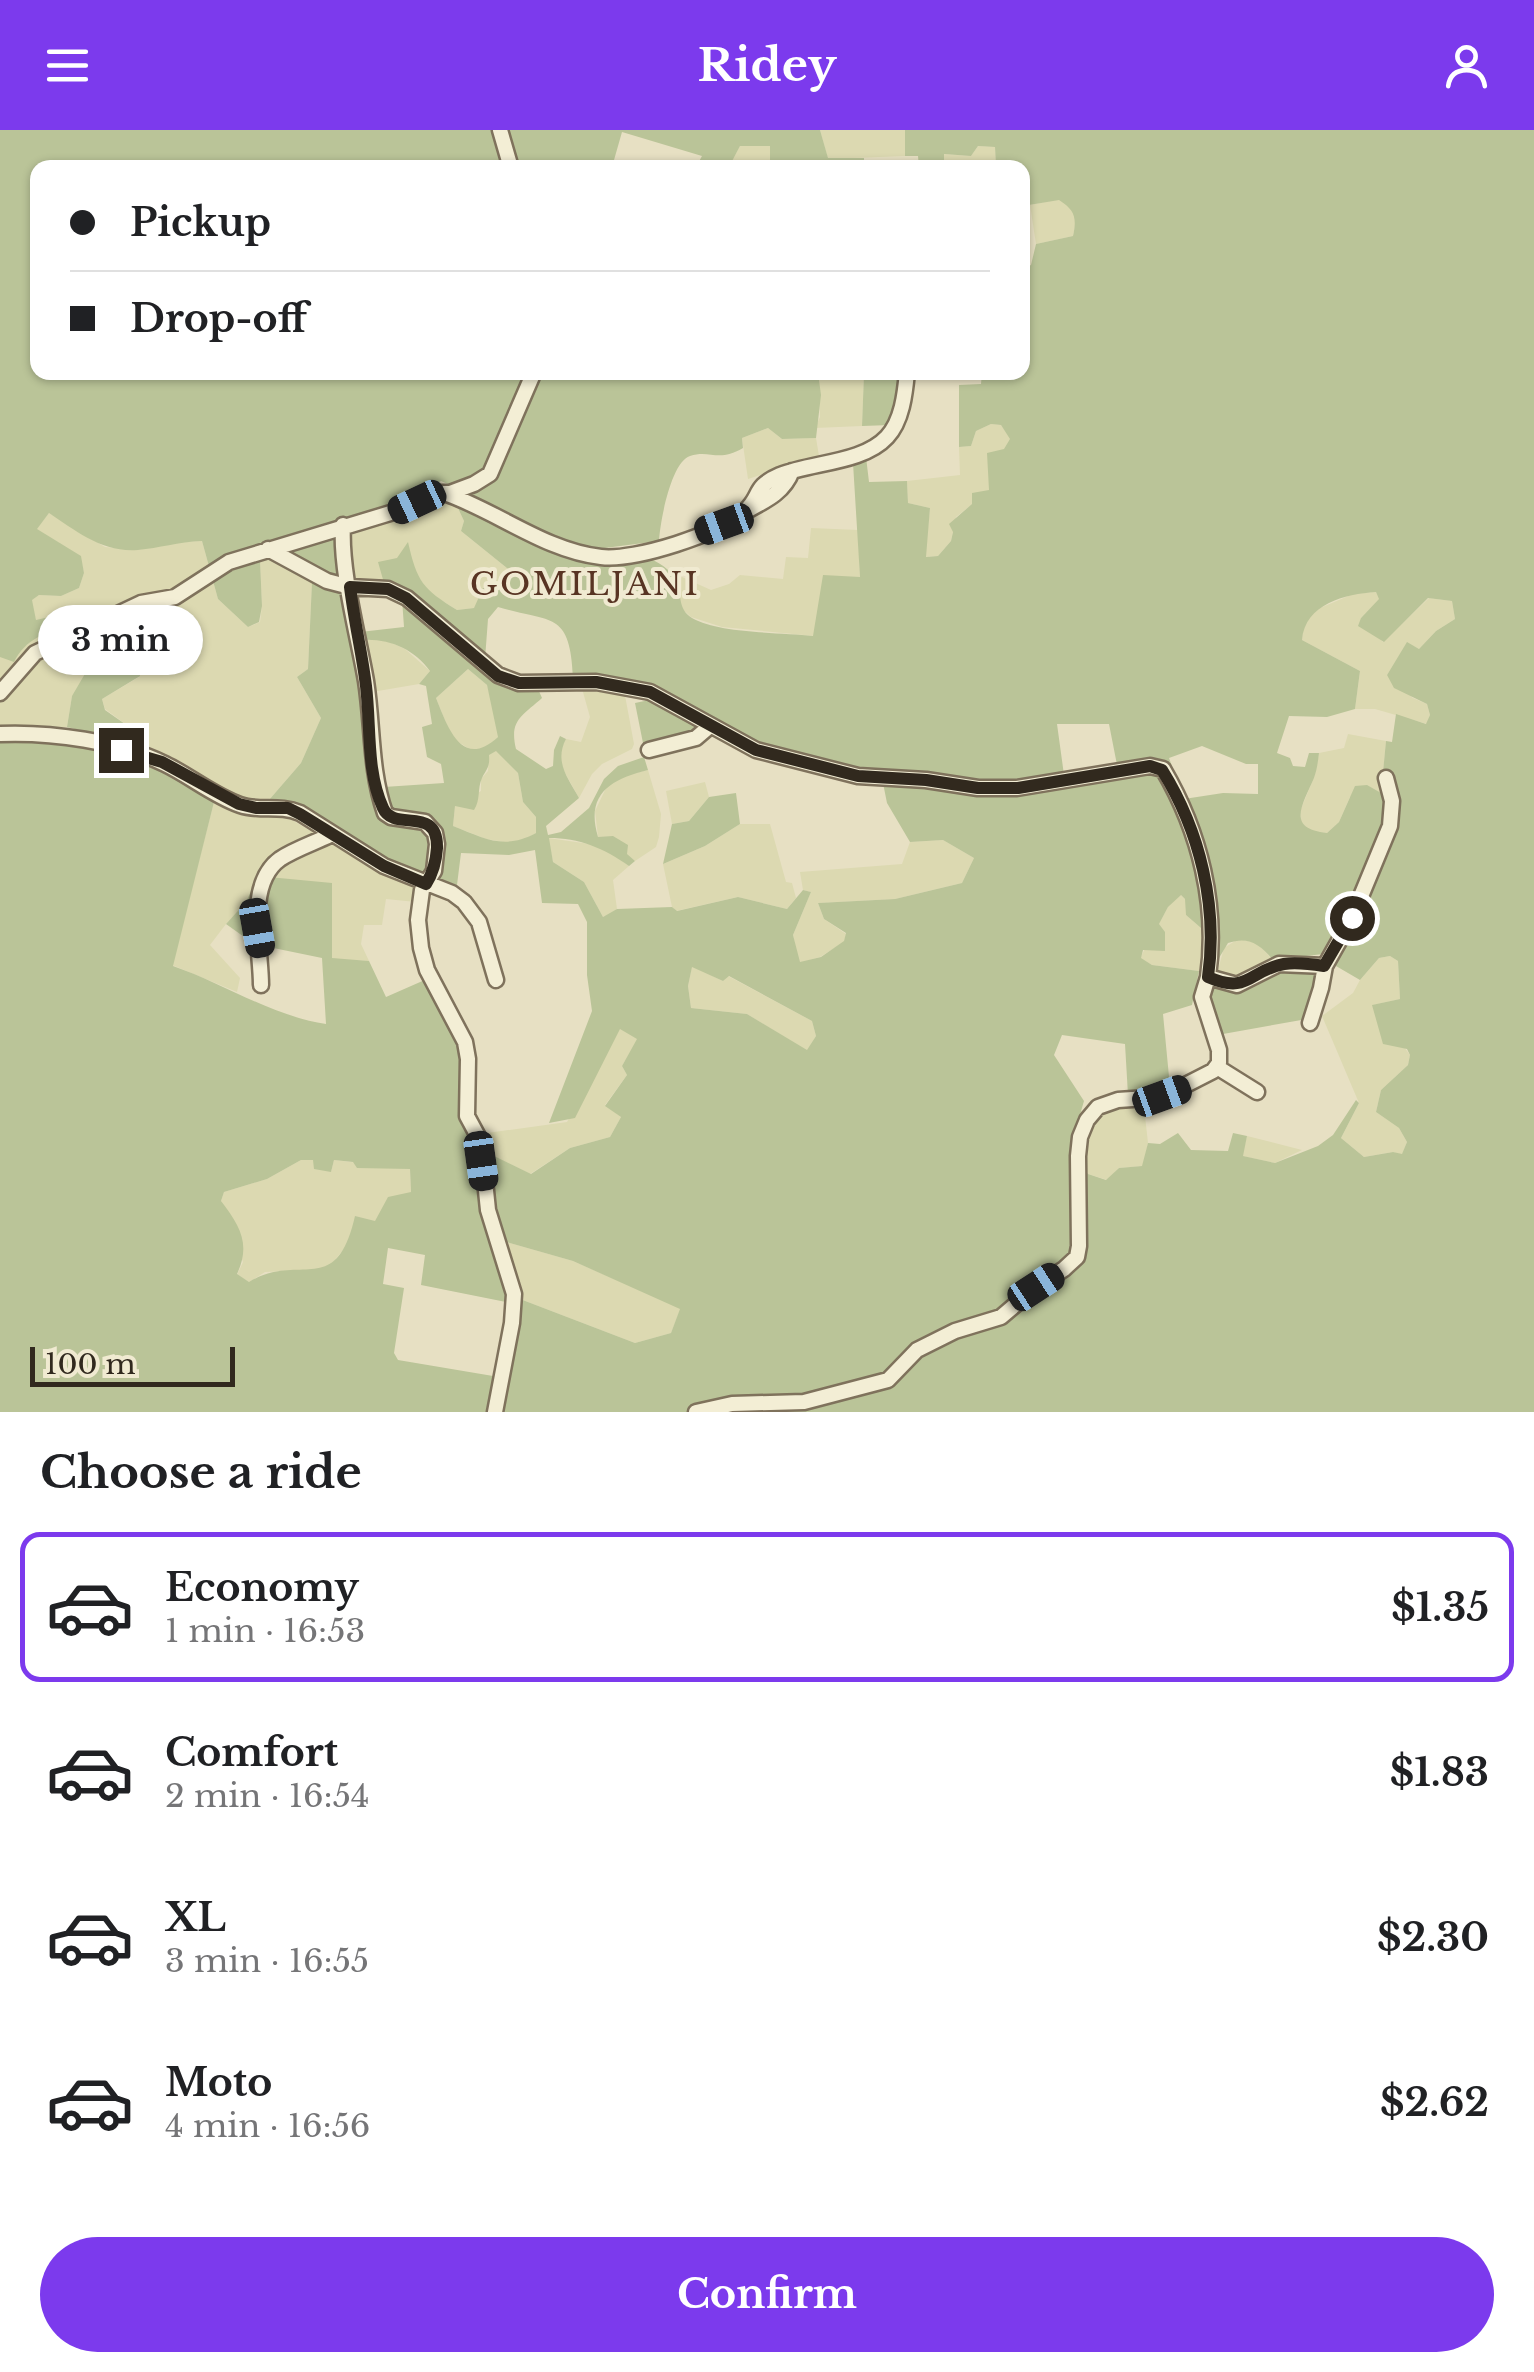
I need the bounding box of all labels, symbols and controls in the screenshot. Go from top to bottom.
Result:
text: Ridey [698,37,836,93]
icon: menu [40,38,95,93]
icon: person [1439,38,1494,93]
text: Pickup [130,199,271,246]
text: Drop-off [130,295,307,342]
car [383,476,451,528]
car [691,500,757,548]
district label: GOMILJANI [470,564,700,604]
callout: 3 min [38,605,204,675]
text: 3 min [71,620,170,660]
route end [99,728,144,773]
car [237,896,277,960]
route start [1330,896,1375,941]
car [1129,1072,1195,1120]
car [462,1129,500,1193]
car [1003,1258,1069,1316]
scale bar [30,1342,235,1386]
text: 100 m [45,1347,136,1382]
text: Choose a ride [40,1444,362,1500]
icon: car [45,1562,135,1652]
text: Economy [165,1564,359,1611]
text: $1.35 [1391,1584,1489,1631]
text: 1 min · 16:53 [165,1611,365,1651]
icon: car [45,1727,135,1817]
text: Comfort [165,1729,338,1776]
text: $1.83 [1390,1749,1489,1796]
text: 2 min · 16:54 [165,1776,370,1816]
icon: car [45,1892,135,1982]
text: XL [165,1894,226,1941]
text: $2.30 [1377,1914,1489,1961]
text: 3 min · 16:55 [165,1941,369,1981]
icon: car [45,2057,135,2147]
text: Moto [165,2059,272,2106]
text: $2.62 [1380,2079,1489,2126]
text: 4 min · 16:56 [165,2106,370,2146]
button: Confirm [40,2237,1494,2352]

